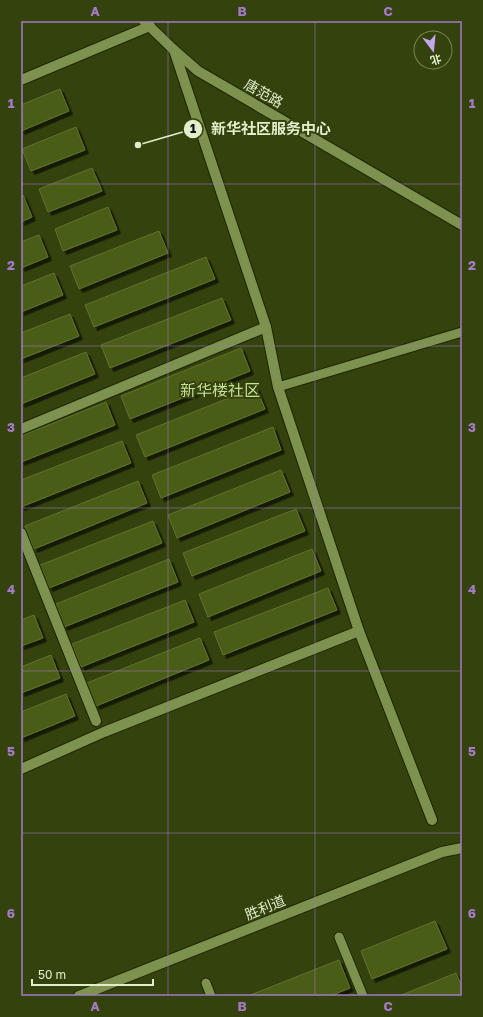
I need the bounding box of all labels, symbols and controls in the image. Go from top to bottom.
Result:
text: A [90,3,100,19]
text: B [237,3,247,19]
text: C [383,3,393,19]
north arrow [413,30,453,70]
text: 北 [429,52,443,68]
street label: 唐范路 [242,75,286,111]
text: 1 [8,95,15,111]
text: 1 [469,95,476,111]
callout: 新华社区服务中心 [183,115,339,142]
text: 新华社区服务中心 [211,119,331,137]
text: 1 [190,121,196,136]
text: 2 [7,257,15,273]
text: 2 [468,257,476,273]
district label: 新华楼社区 [180,380,260,400]
text: 3 [7,419,15,435]
text: 3 [468,419,476,435]
text: 4 [7,581,15,597]
text: 4 [468,581,476,597]
text: 5 [7,743,15,759]
text: 5 [468,743,476,759]
street label: 胜利道 [242,891,288,923]
text: 6 [7,905,15,921]
text: 6 [468,905,476,921]
scale bar [32,961,153,987]
text: 50 m [38,967,66,982]
text: A [90,998,100,1014]
text: B [237,998,247,1014]
text: C [383,998,393,1014]

